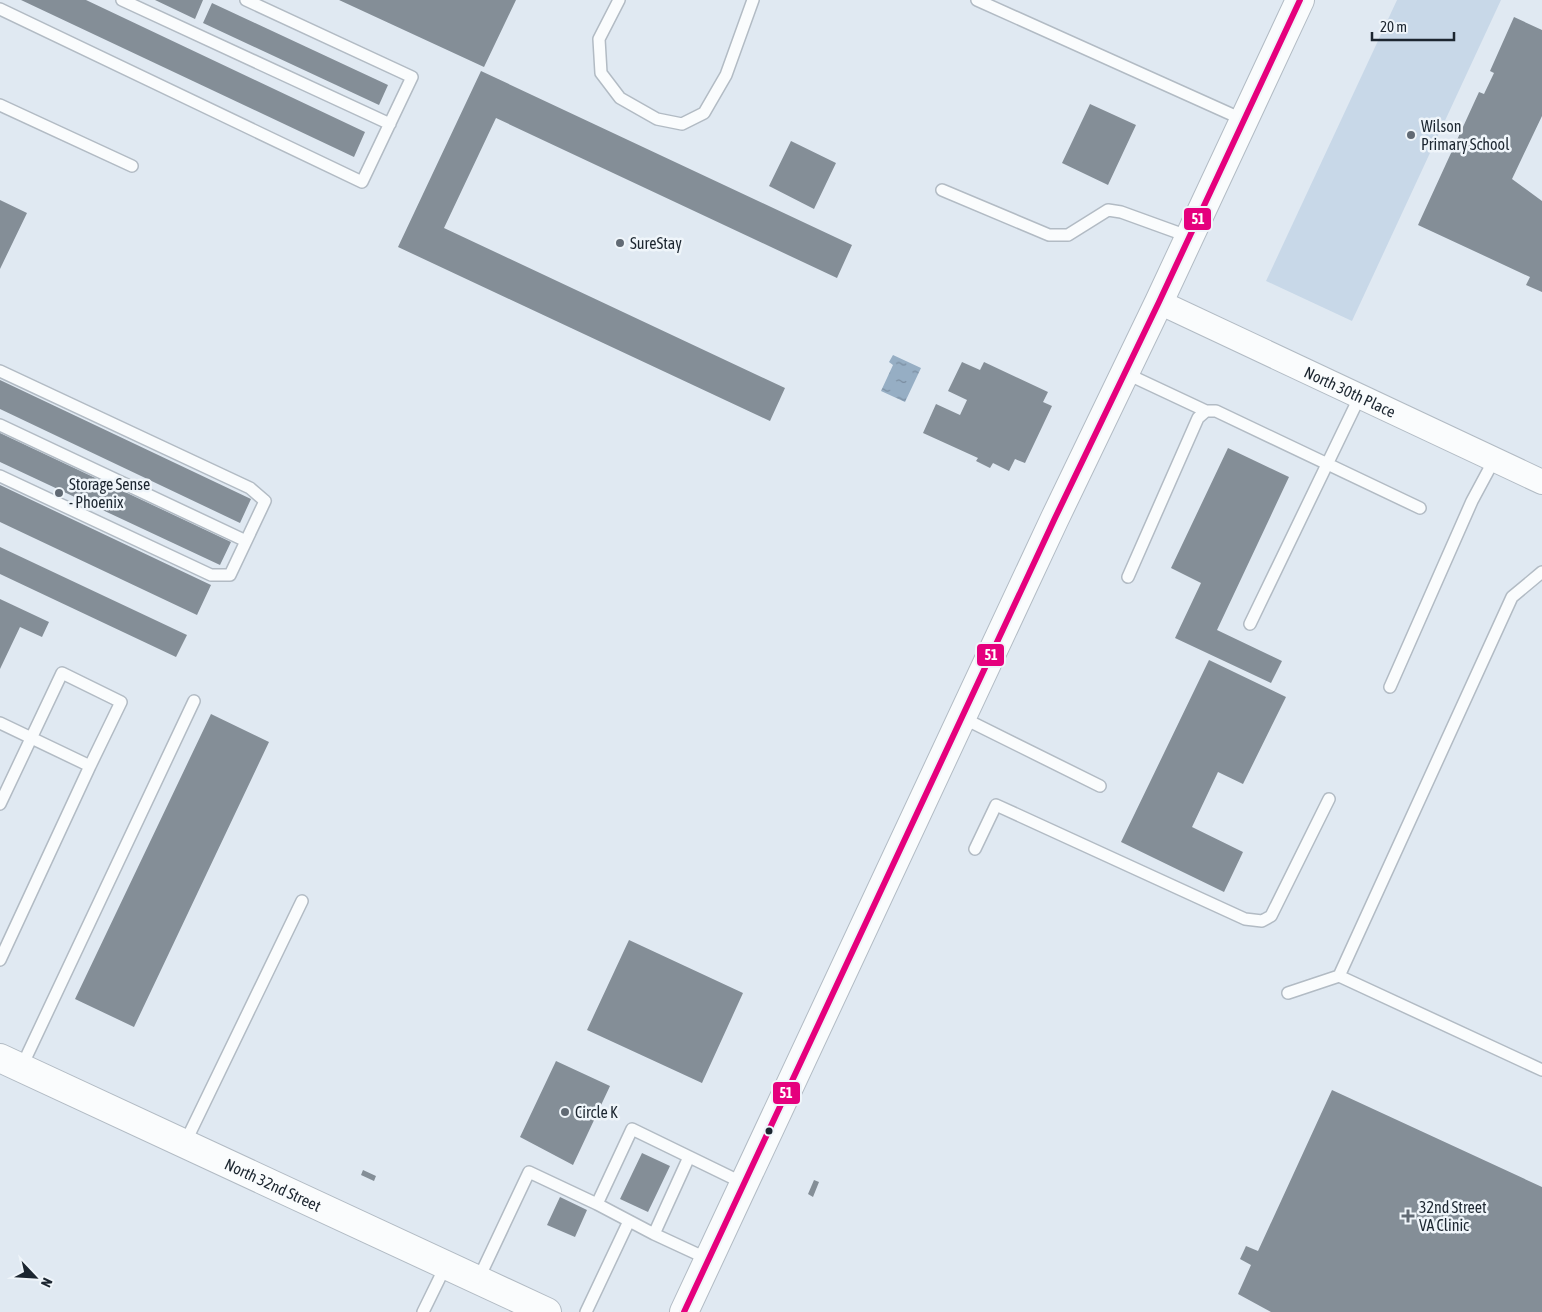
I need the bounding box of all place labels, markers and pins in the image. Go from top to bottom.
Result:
place label: Wilson Primary School [1421,117,1510,154]
marker: Wilson Primary School [1405,129,1417,141]
place label: SureStay [630,234,682,253]
marker: SureStay [614,237,626,249]
place label: Storage Sense - Phoenix [69,475,150,511]
marker: Storage Sense - Phoenix [53,487,65,499]
place label: Circle K [575,1103,618,1121]
marker: Circle K [559,1106,571,1118]
unlabelled marker [764,1126,774,1136]
place label: 32nd Street VA Clinic [1419,1198,1487,1234]
marker: 32nd Street VA Clinic [1401,1209,1415,1223]

